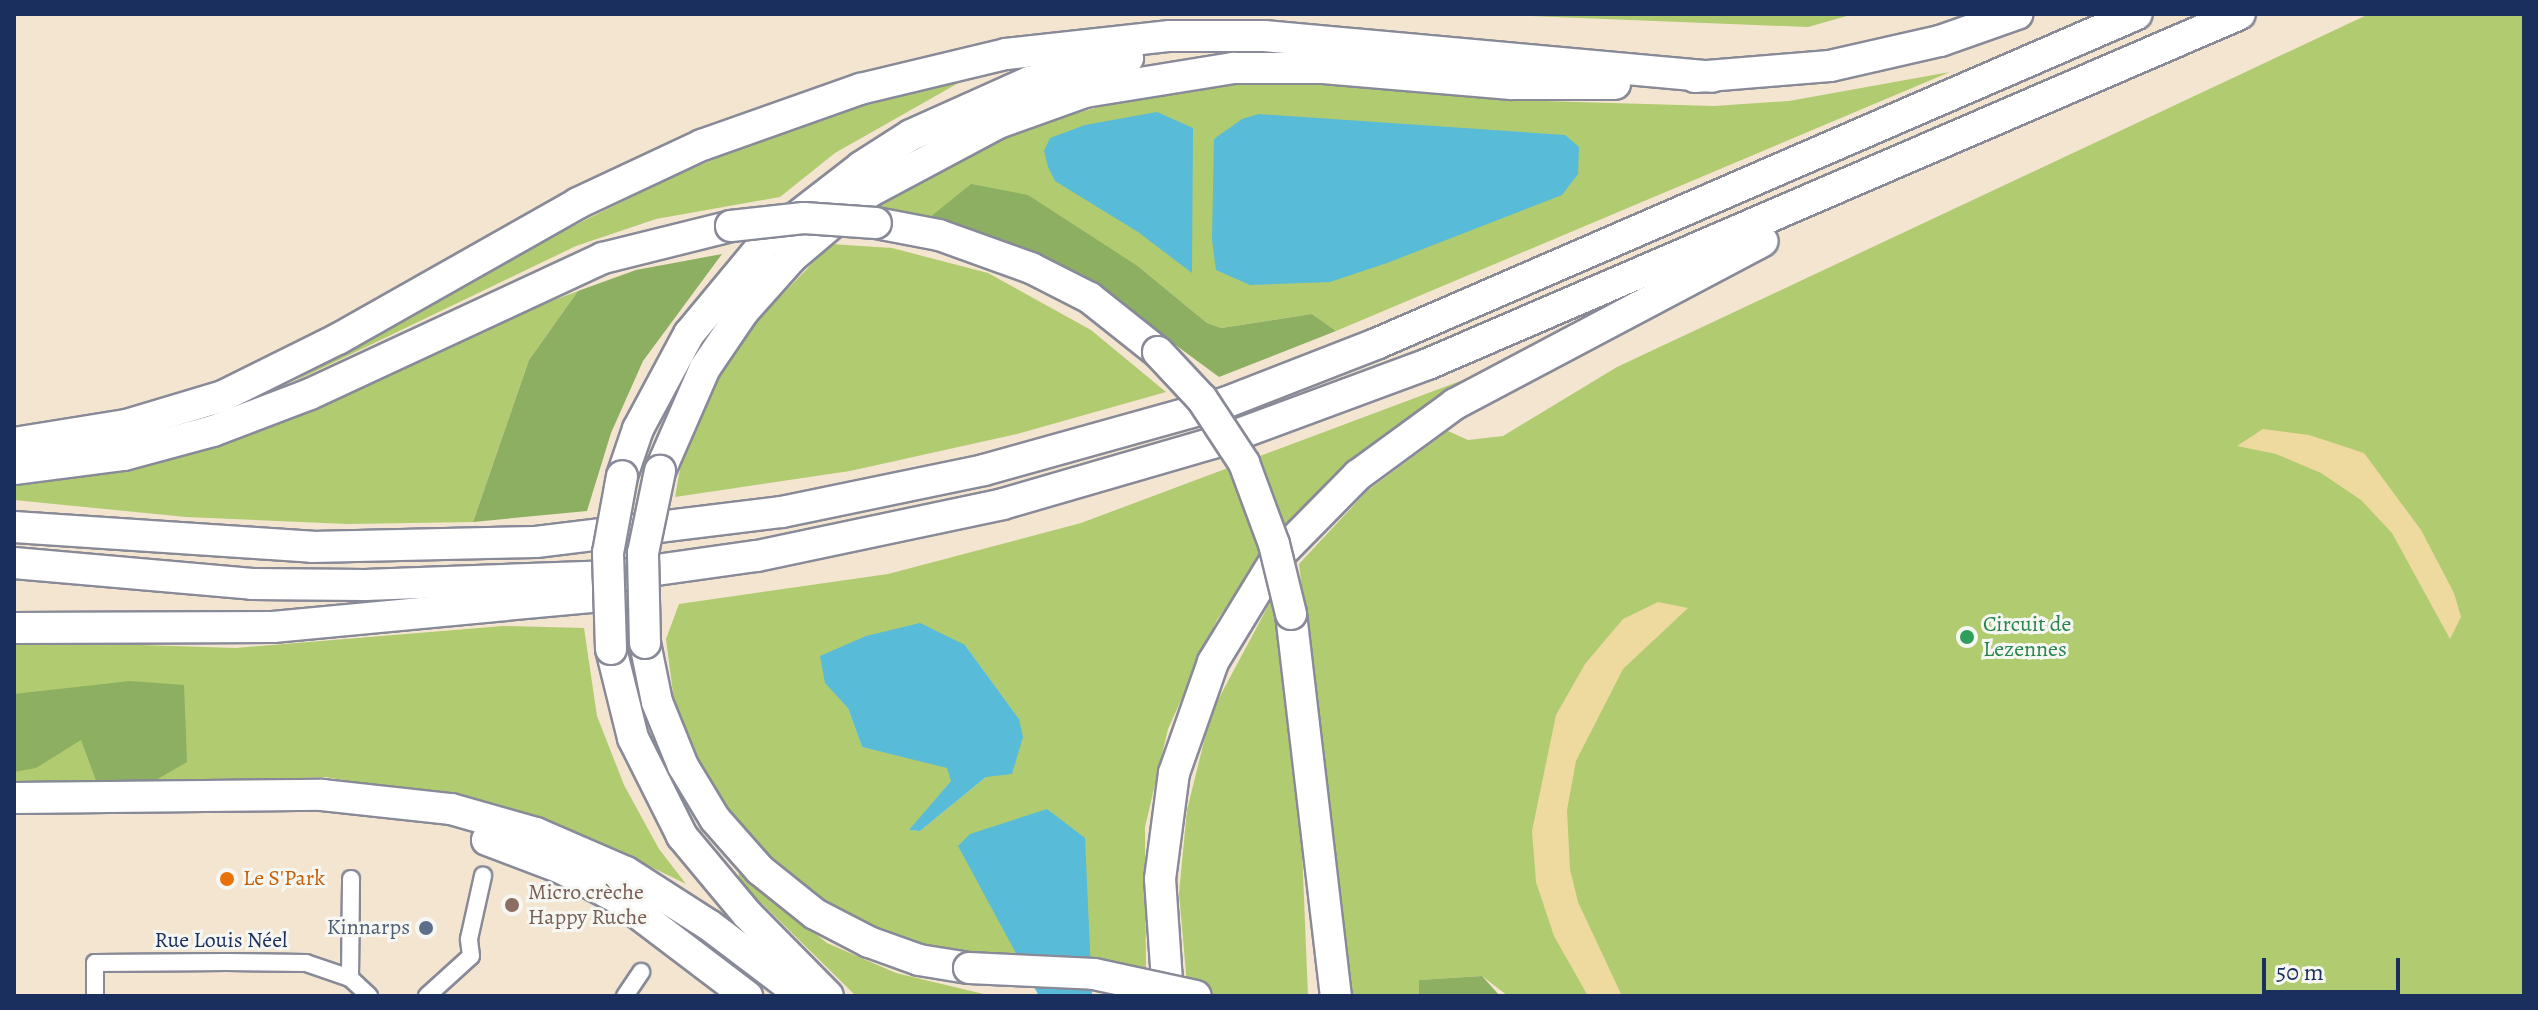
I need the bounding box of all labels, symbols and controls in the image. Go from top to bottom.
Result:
place label: Circuit de Lezennes [1983,611,2071,662]
marker: Circuit de Lezennes [1958,628,1976,646]
place label: Le S'Park [243,866,325,892]
marker: Le S'Park [218,870,236,888]
place label: Micro crèche Happy Ruche [528,879,647,930]
marker: Micro crèche Happy Ruche [503,896,521,914]
place label: Kinnarps [327,915,410,941]
marker: Kinnarps [417,919,435,937]
street label: Rue Louis Néel [155,928,287,954]
scale bar [2266,942,2404,992]
text: 50 m [2276,956,2324,988]

